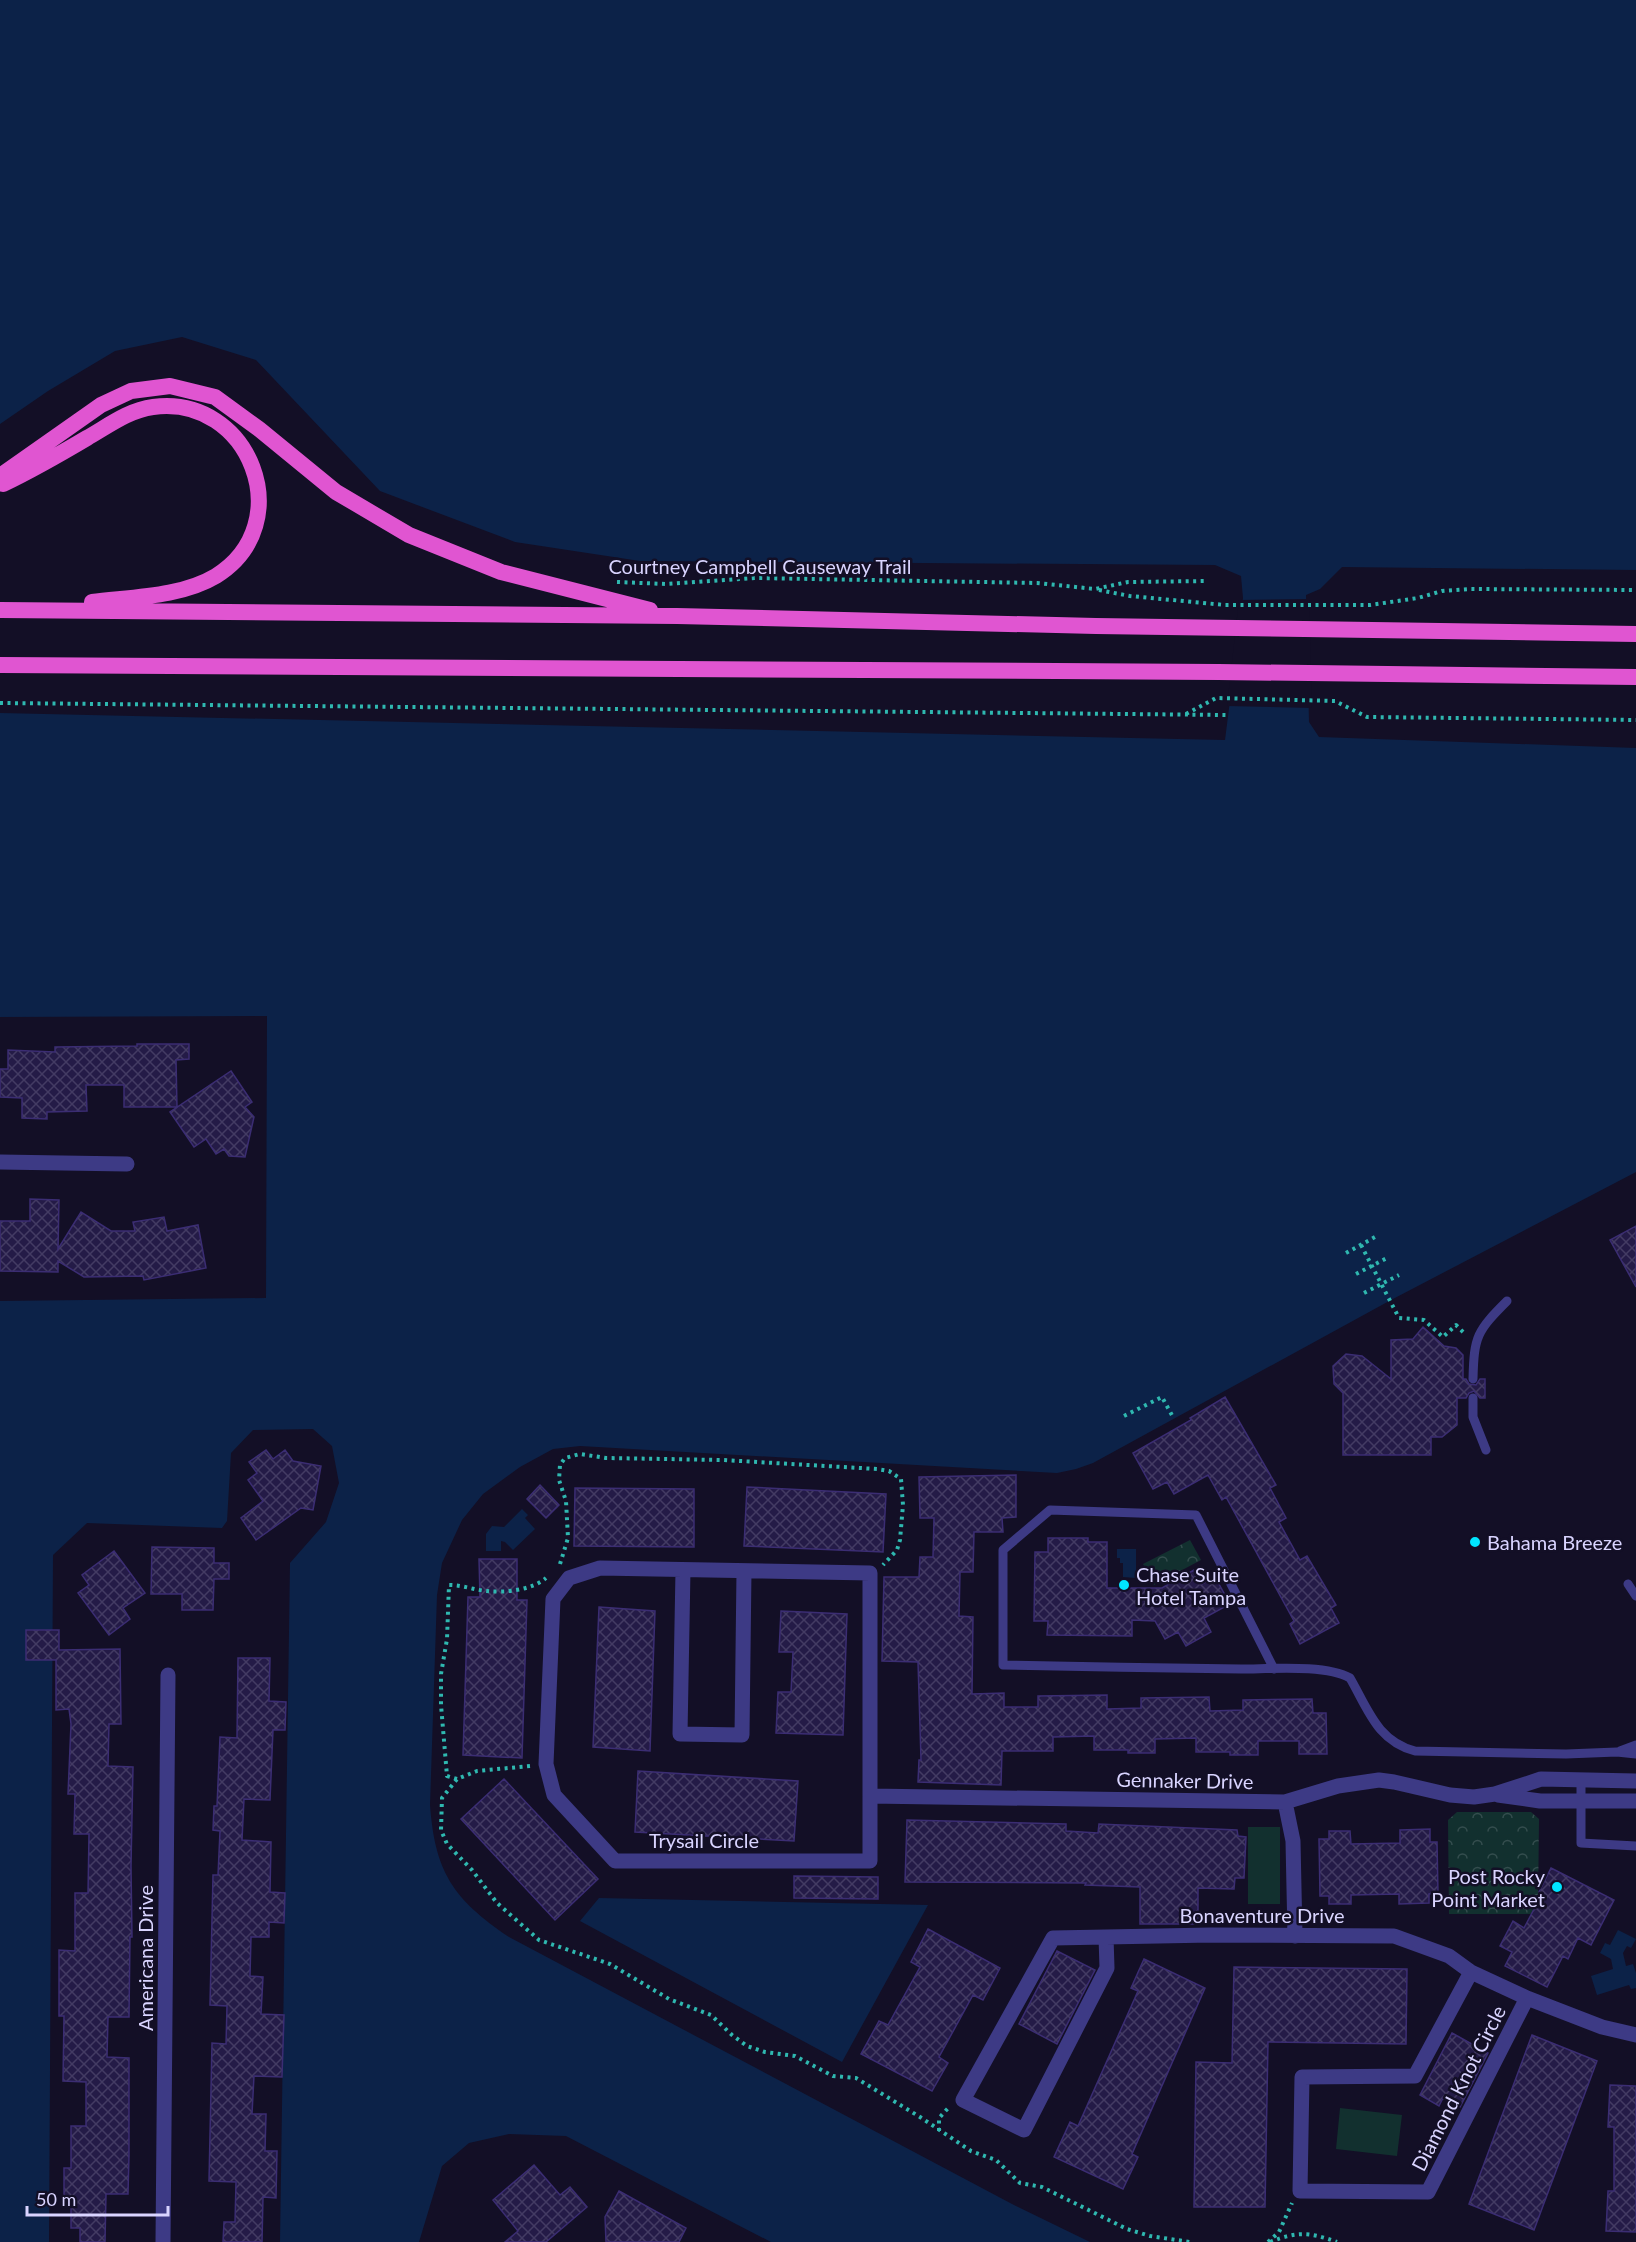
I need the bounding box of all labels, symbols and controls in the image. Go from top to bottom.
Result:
street label: Courtney Campbell Causeway Trail [608,554,912,578]
place label: Bahama Breeze [1487,1530,1622,1554]
marker: Bahama Breeze [1468,1535,1482,1549]
place label: Chase Suite Hotel Tampa [1136,1562,1246,1609]
marker: Chase Suite Hotel Tampa [1117,1578,1131,1592]
street label: Gennaker Drive [1116,1767,1254,1793]
street label: Trysail Circle [649,1828,759,1852]
place label: Post Rocky Point Market [1431,1864,1546,1911]
marker: Post Rocky Point Market [1550,1880,1564,1894]
street label: Americana Drive [133,1885,157,2031]
street label: Bonaventure Drive [1179,1903,1345,1927]
street label: Diamond Knot Circle [1406,2001,1510,2175]
scale bar [27,2179,168,2217]
text: 50 m [36,2188,76,2210]

